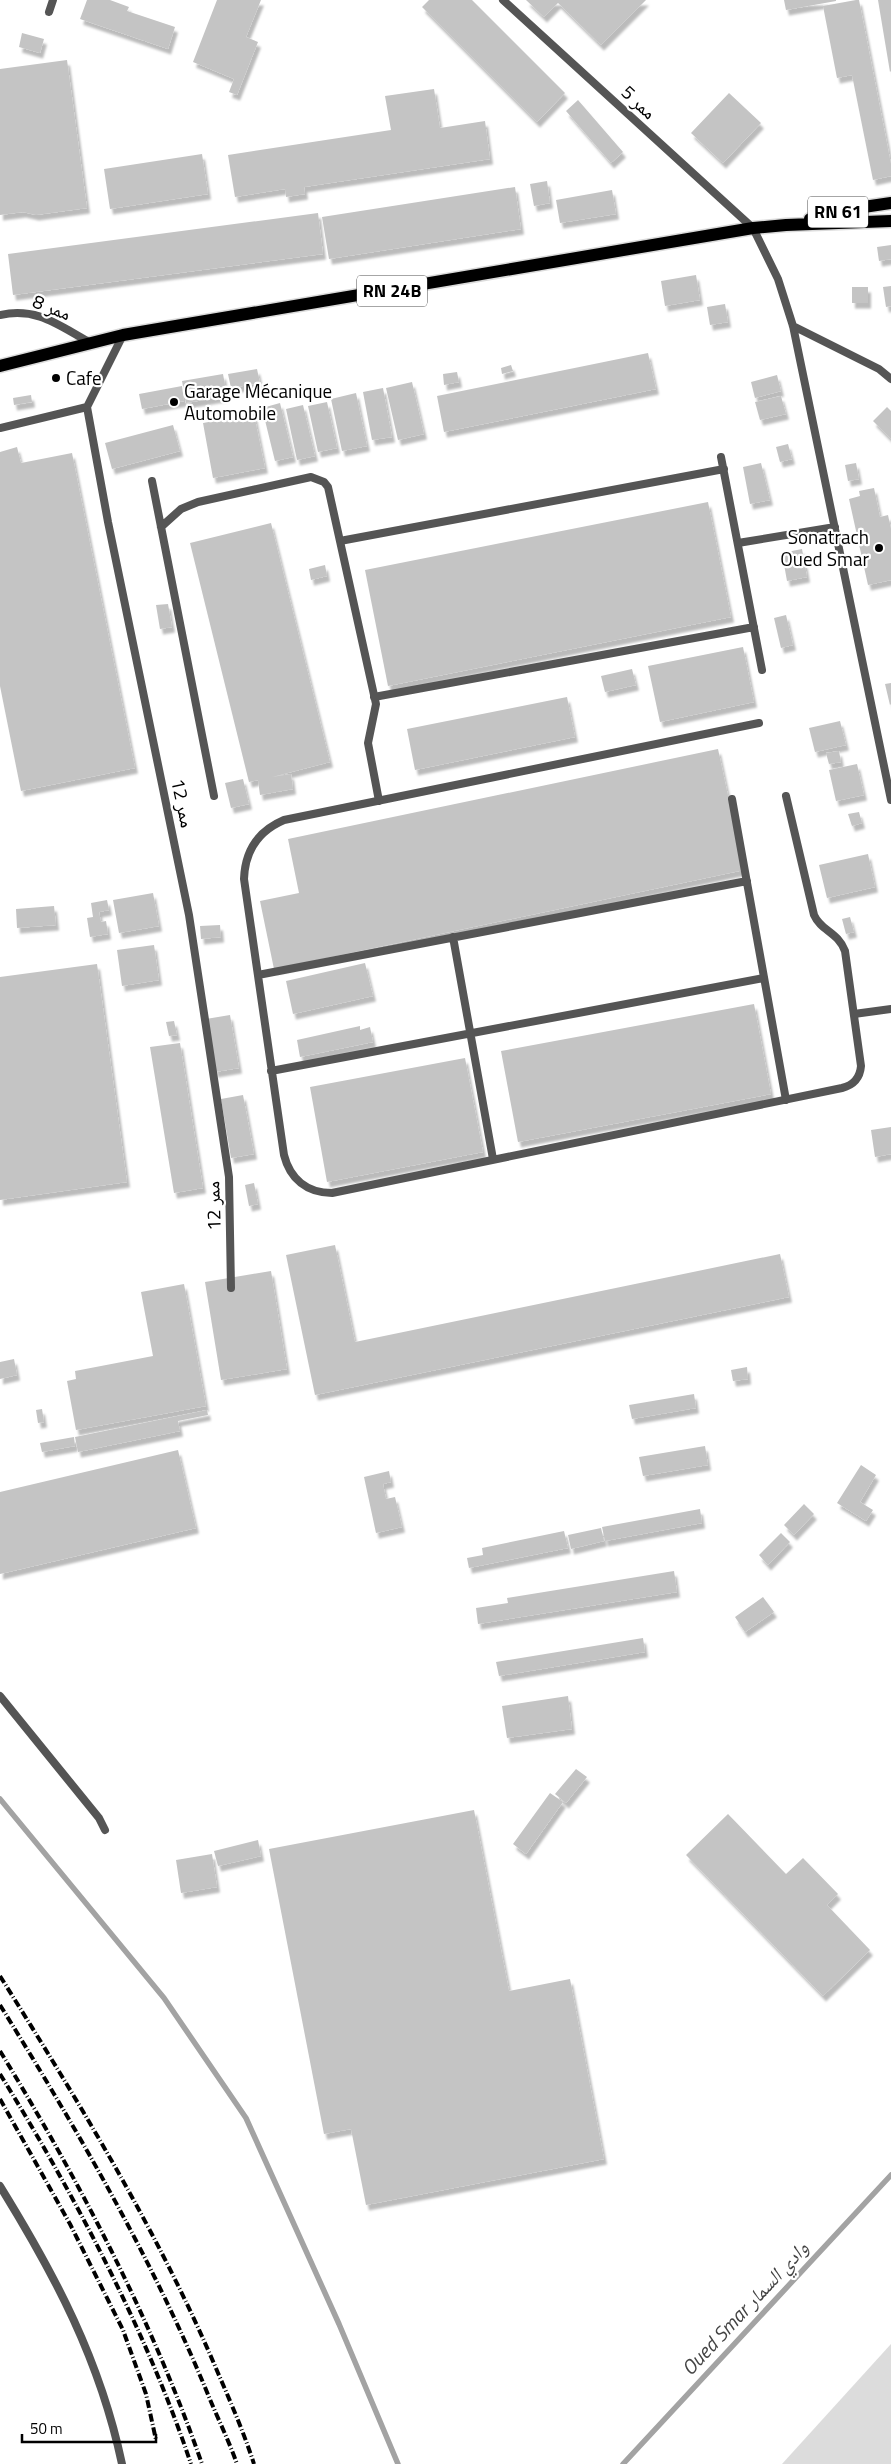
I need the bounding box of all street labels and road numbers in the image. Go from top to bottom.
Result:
street label: ممر 5 [615,78,663,126]
road number: RN 61 [808,196,868,228]
road number: RN 24B [357,276,427,306]
street label: ممر 8 [29,286,76,327]
street label: ممر 12 [164,776,203,830]
street label: ممر 12 [197,1181,228,1231]

